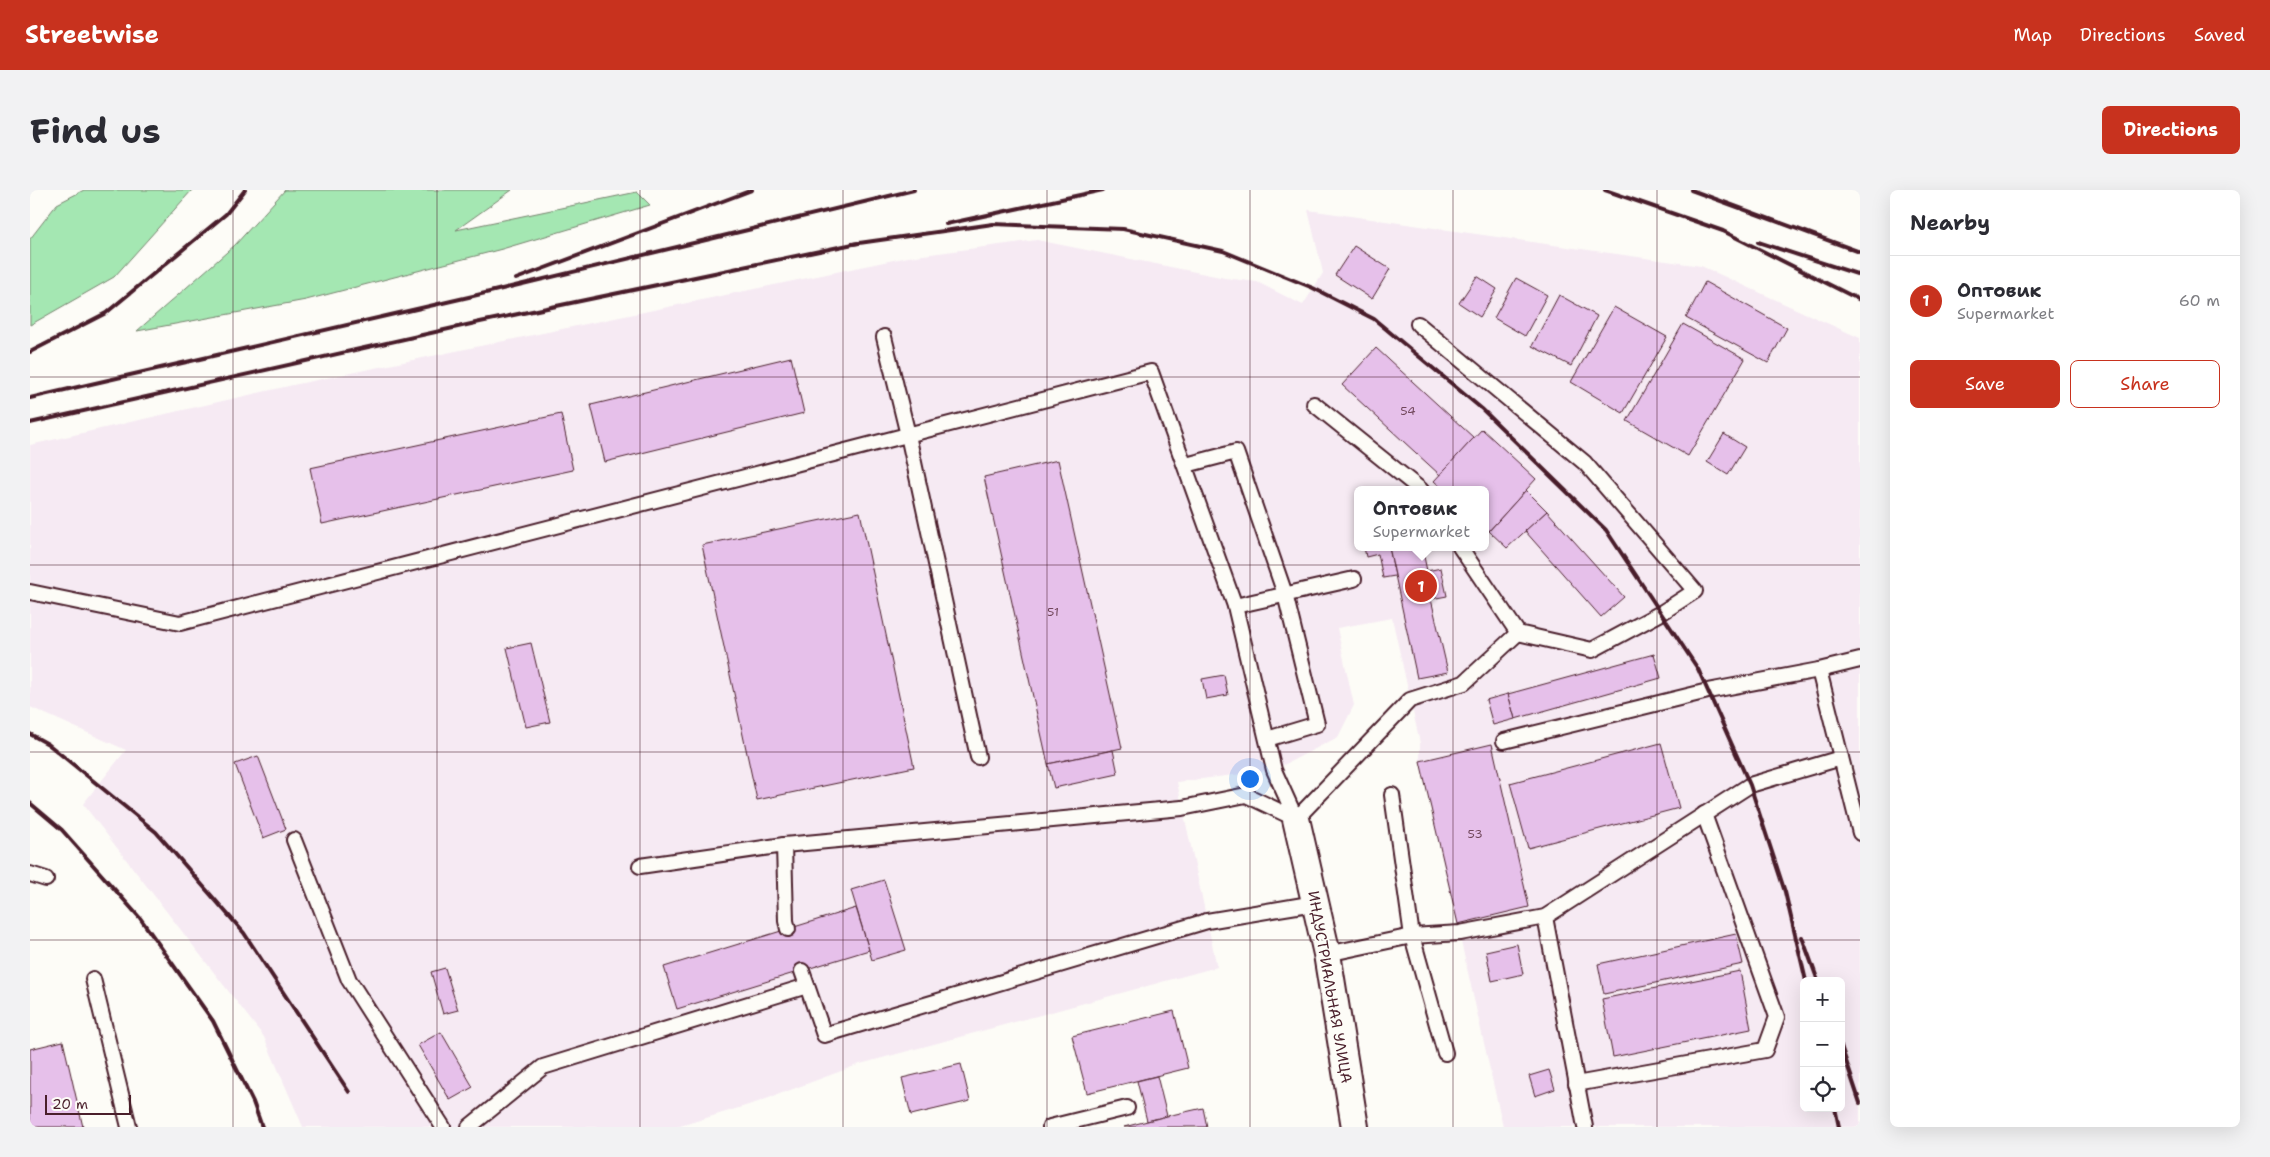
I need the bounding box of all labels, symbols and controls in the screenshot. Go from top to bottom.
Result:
text: Streetwise [25,19,159,51]
text: Map [2014,23,2052,47]
text: Directions [2080,23,2166,47]
text: Saved [2194,23,2245,47]
button: Directions [2102,106,2240,154]
text: Find us [30,107,161,154]
text: Nearby [1910,209,1990,237]
text: Оптовик [1957,278,2042,303]
text: 1 [1922,290,1930,311]
text: 60 m [2179,290,2220,311]
text: Supermarket [1957,303,2054,324]
button: Save [1910,360,2060,408]
button: Share [2070,360,2220,408]
house number: 54 [1400,403,1416,419]
popup [1354,486,1489,551]
text: Оптовик [1373,496,1457,521]
text: Supermarket [1373,521,1470,542]
pin: 1 [1405,567,1437,605]
house number: 51 [1047,604,1059,620]
your location [1237,766,1263,792]
house number: 53 [1467,826,1483,842]
street label: ИНДУСТРИАЛЬНАЯ УЛИЦА [1303,889,1357,1085]
map controls [1800,977,1845,1112]
button: + [1800,977,1845,1022]
button: − [1800,1022,1845,1067]
button: locate [1800,1067,1845,1112]
scale bar [45,1092,131,1115]
text: 20 m [52,1095,88,1113]

